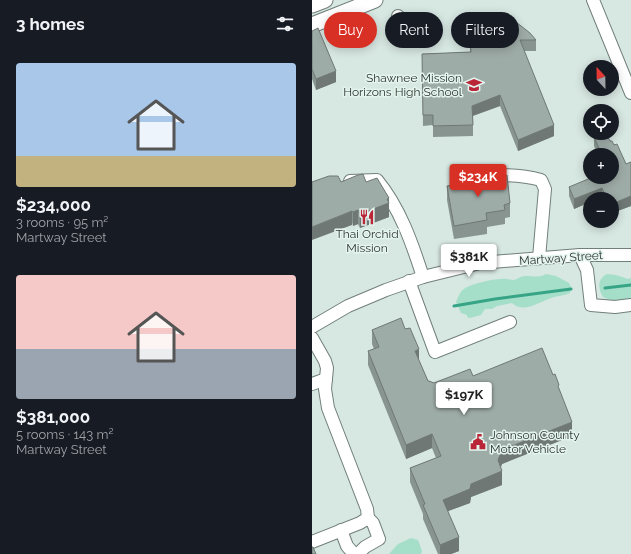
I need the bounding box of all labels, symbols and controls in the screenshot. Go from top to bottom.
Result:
chip: Buy [324,12,377,48]
chip: Rent [385,12,443,48]
chip: Filters [451,12,519,48]
icon: filters [274,13,296,35]
text: 3 homes [16,14,85,34]
north arrow [583,60,619,96]
map controls [583,60,619,228]
place label: Shawnee Mission Horizons High School [343,71,463,99]
school or university icon: Shawnee Mission Horizons High School [465,76,483,94]
icon: home [120,89,192,161]
button: locate [583,104,619,140]
button: + [583,148,619,184]
pin: $234K [450,164,506,198]
text: $234K [459,169,497,184]
button: − [583,192,619,228]
text: $234,000 [16,195,91,215]
restaurant icon: Thai Orchid Mission [358,208,376,226]
text: 3 rooms · 95 m² [16,215,108,230]
place label: Thai Orchid Mission [335,227,399,255]
text: Martway Street [16,230,107,245]
pin: $381K [441,244,497,278]
street label: Martway Street [519,248,603,268]
text: $381K [450,249,488,264]
icon: home [120,301,192,373]
pin: $197K [436,382,492,416]
text: $197K [445,387,483,402]
text: $381,000 [16,407,90,427]
text: 5 rooms · 143 m² [16,427,113,442]
place label: Johnson County Motor Vehicle [490,428,580,456]
public building icon: Johnson County Motor Vehicle [469,433,487,451]
text: Martway Street [16,442,107,457]

